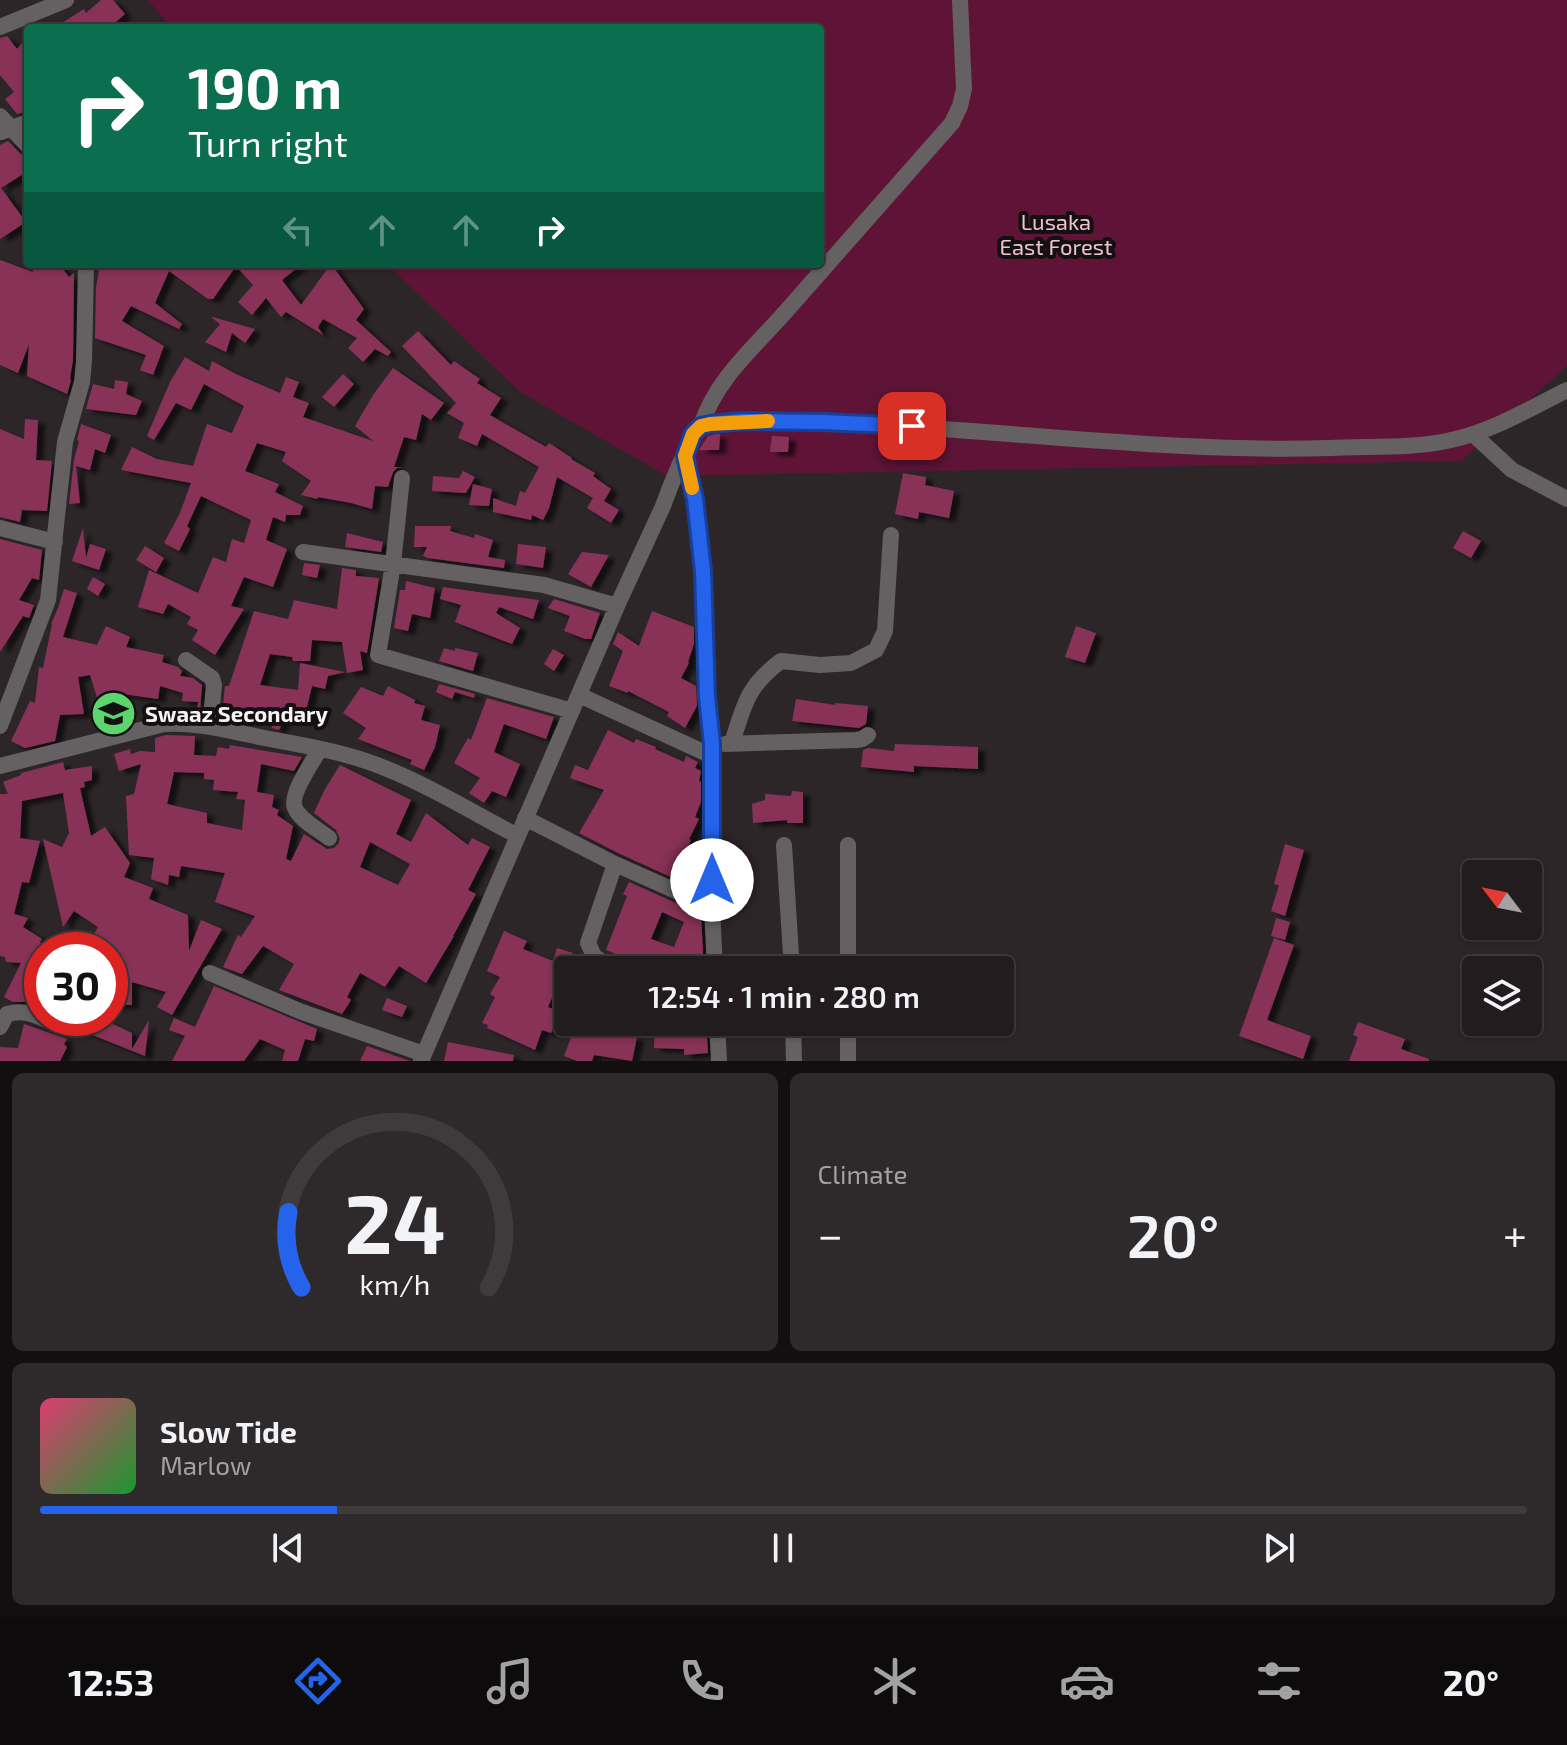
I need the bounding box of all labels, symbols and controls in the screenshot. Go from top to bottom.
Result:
text: 190 m [188,53,342,120]
icon: right [56,56,160,160]
text: Turn right [188,121,348,164]
icon: left [276,208,320,252]
icon: ahead [360,208,404,252]
icon: ahead [444,208,488,252]
icon: right [528,208,572,252]
park label: Lusaka East Forest [1000,208,1112,259]
pin [878,392,946,460]
icon: arrive [890,404,934,448]
school or university icon: Swaaz Secondary [90,689,138,737]
place label: Swaaz Secondary [145,700,328,727]
position arrow [670,838,754,922]
north arrow [1462,860,1542,940]
map controls [1462,860,1542,1036]
speed limit sign: 30 [24,932,128,1036]
button: layers [1462,956,1542,1036]
text: 12:54 · 1 min · 280 m [648,978,920,1014]
text: Climate [818,1158,907,1189]
text: 24 [344,1171,445,1271]
text: 20° [1127,1198,1219,1270]
text: − [818,1207,843,1260]
text: + [1503,1207,1527,1260]
text: km/h [359,1266,430,1301]
text: Slow Tide [160,1413,297,1449]
text: Marlow [160,1449,251,1480]
icon: previous [266,1526,310,1570]
icon: pause [761,1526,805,1570]
icon: next [1257,1526,1301,1570]
icon: directions [290,1653,346,1709]
icon: music [482,1653,538,1709]
icon: phone [674,1653,730,1709]
icon: climate [867,1653,923,1709]
icon: car [1059,1653,1115,1709]
icon: filters [1251,1653,1307,1709]
text: 12:53 [68,1660,154,1703]
text: 20° [1443,1660,1499,1703]

